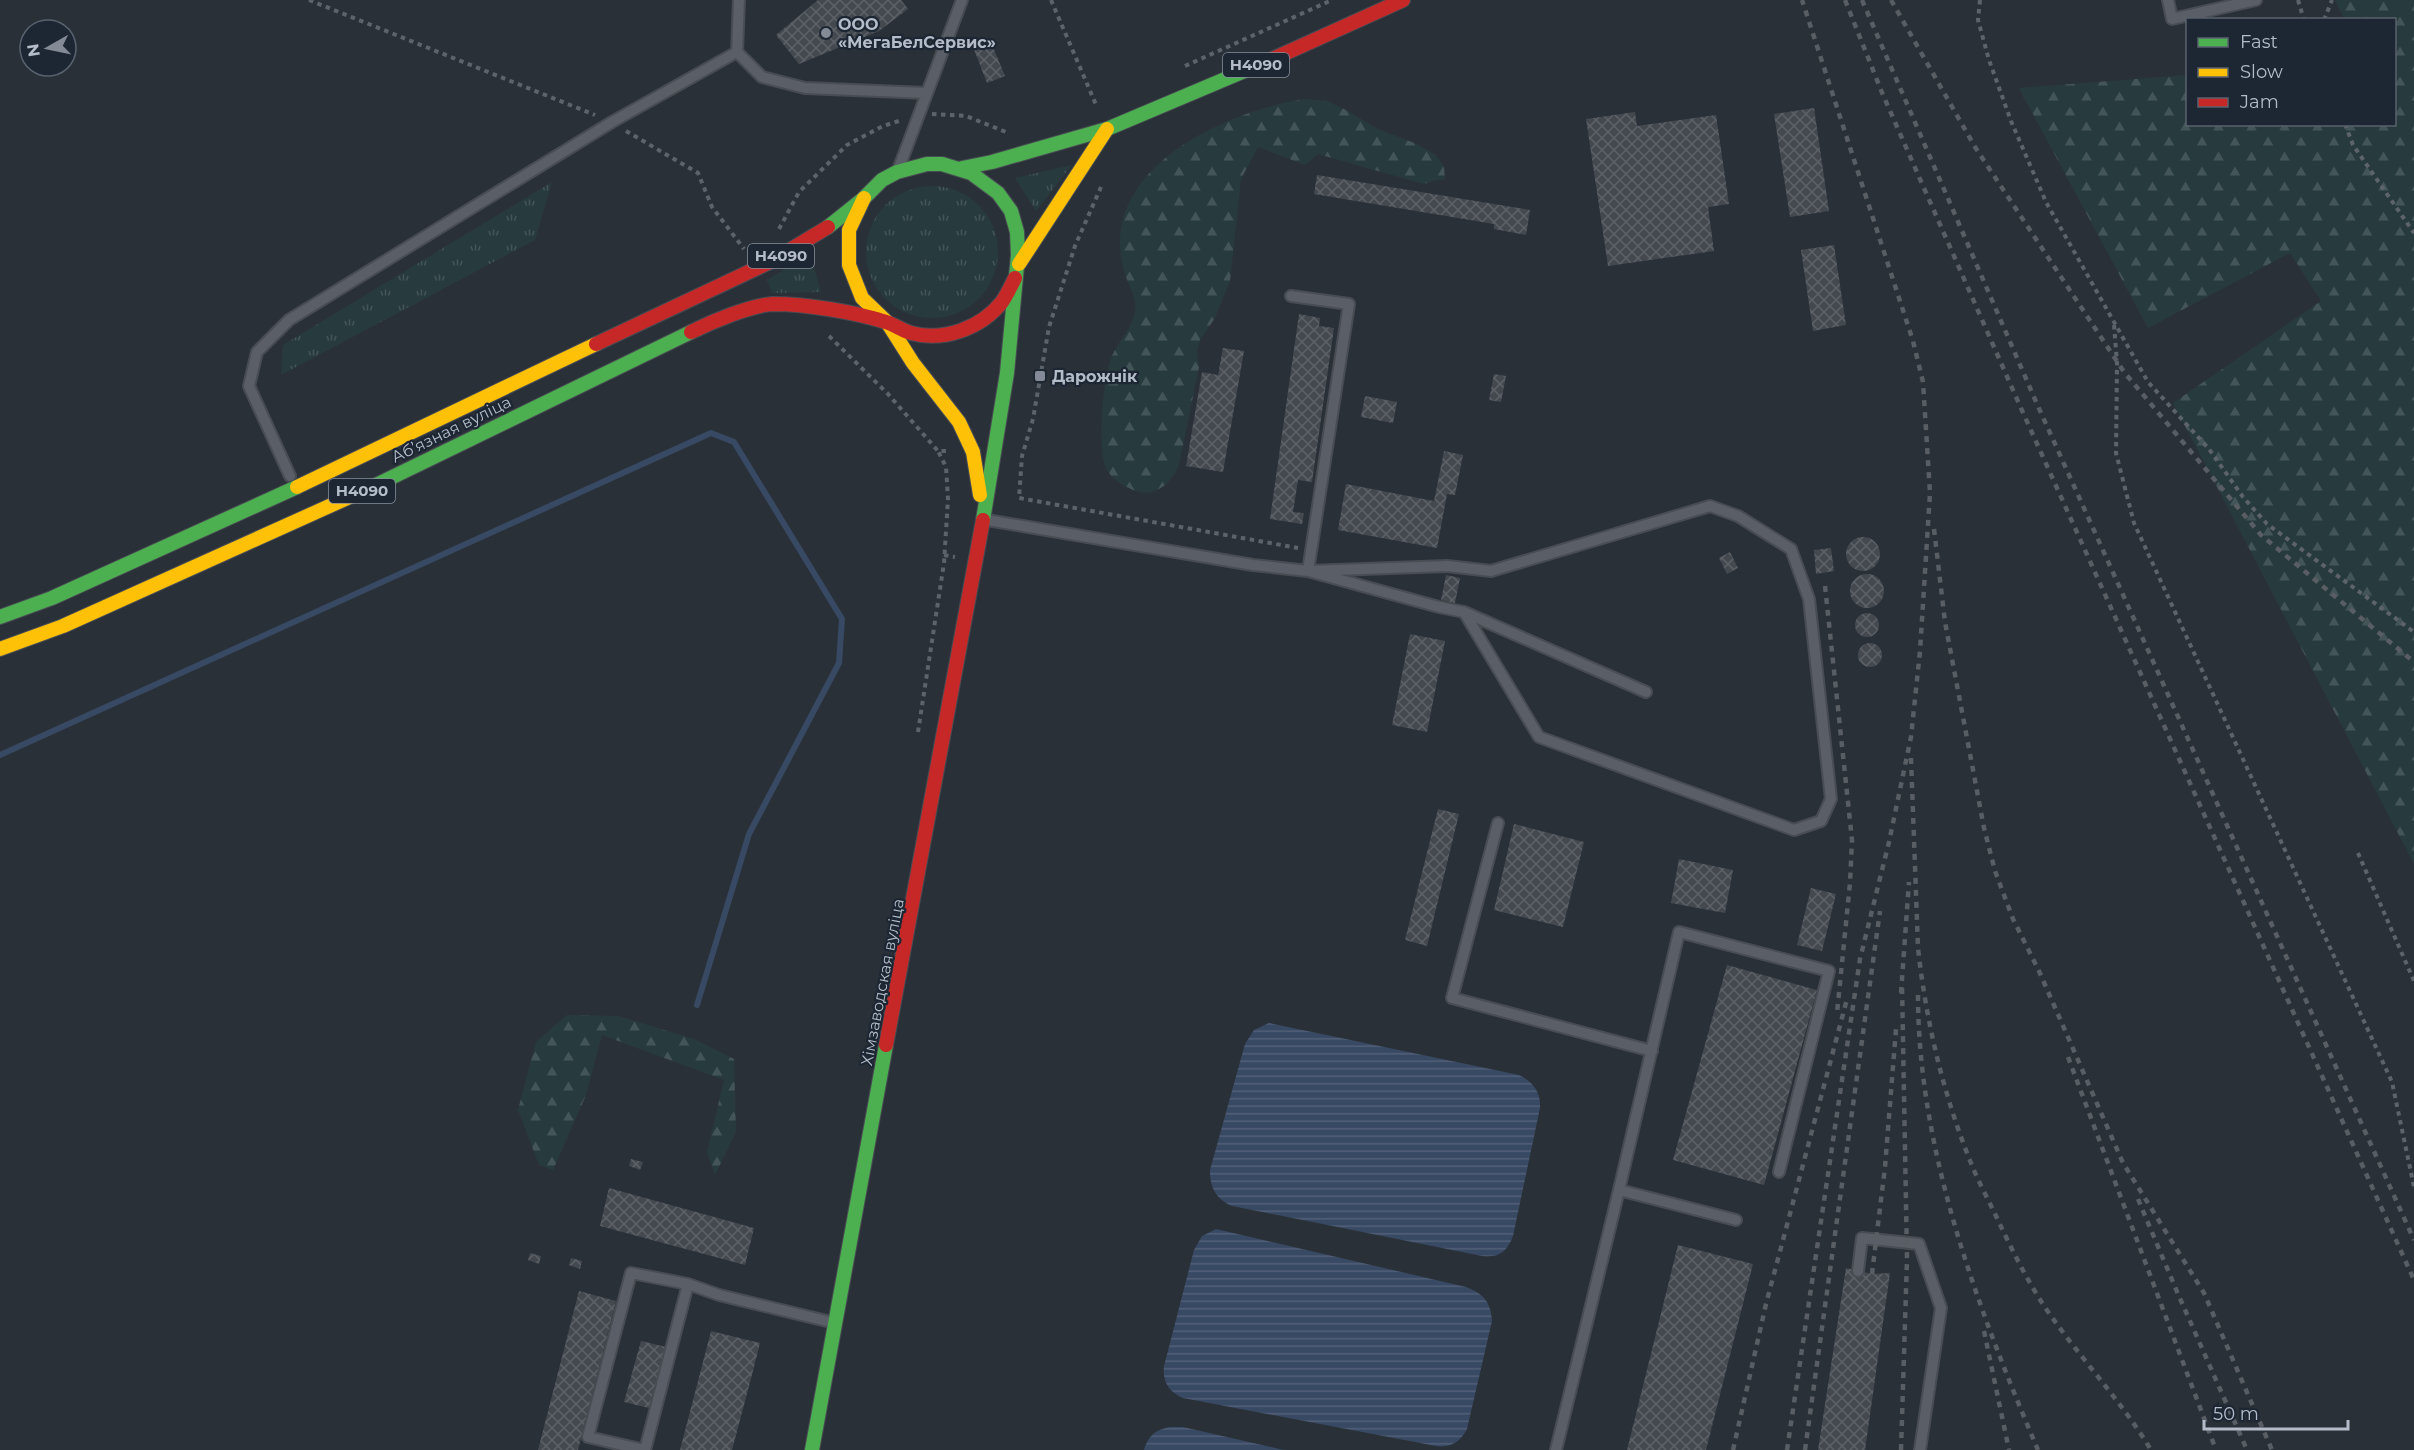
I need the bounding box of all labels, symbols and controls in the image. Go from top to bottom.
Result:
place label: ООО «МегаБелСервис» [838,15,996,52]
north arrow [18,18,78,78]
legend [2186,18,2396,126]
marker: ООО «МегаБелСервис» [819,26,833,40]
text: Fast [2240,31,2278,53]
text: N [23,42,44,58]
road number: Н4090 [1223,53,1289,77]
text: Slow [2240,61,2283,83]
text: Jam [2239,91,2279,113]
road number: Н4090 [748,244,814,268]
place label: Дарожнік [1052,367,1138,386]
marker: Дарожнік [1033,369,1047,383]
street label: Абʼязная вуліца [388,392,514,467]
road number: Н4090 [329,479,395,503]
street label: Хімзаводская вуліца [857,897,908,1067]
scale bar [2204,1393,2348,1431]
text: 50 m [2213,1403,2259,1425]

